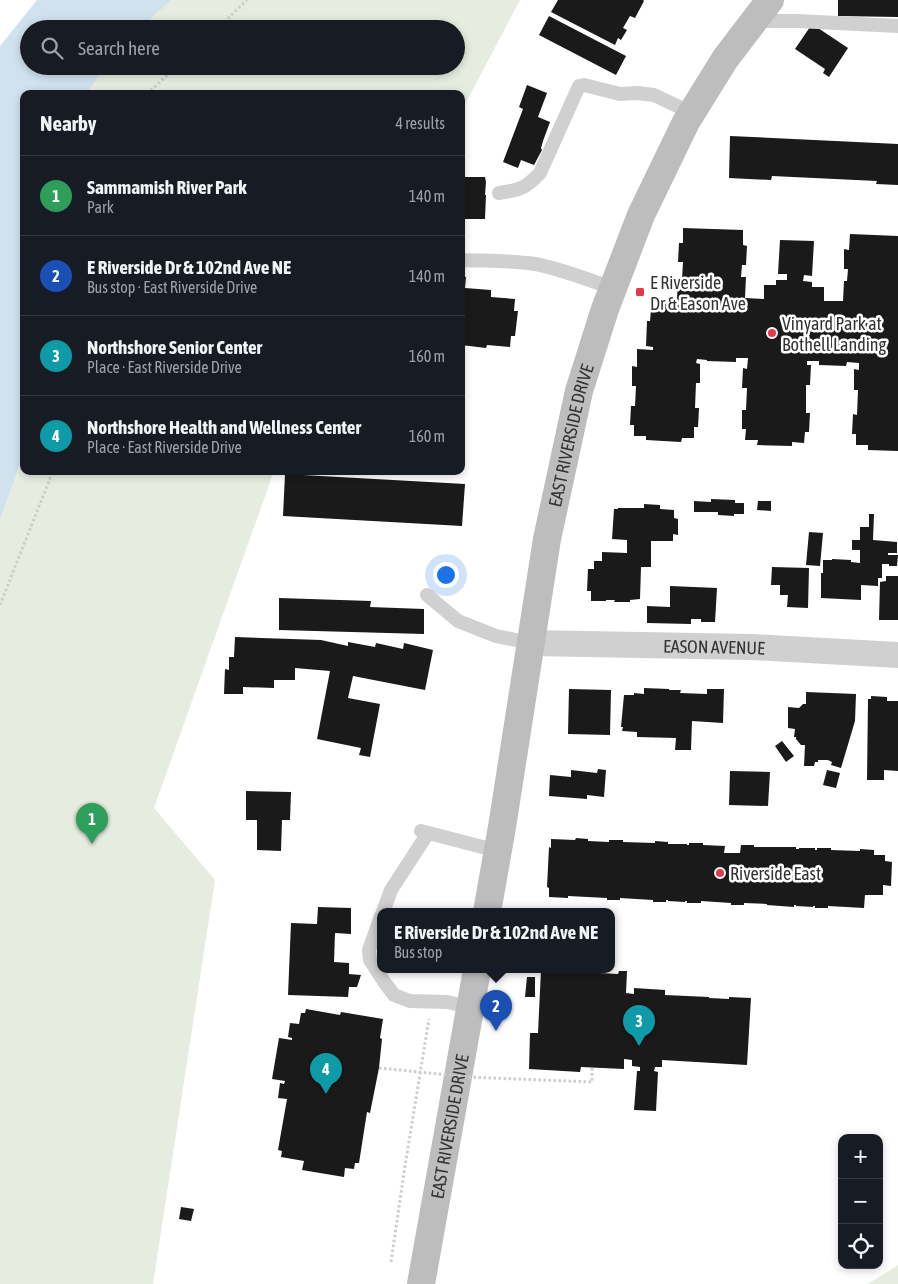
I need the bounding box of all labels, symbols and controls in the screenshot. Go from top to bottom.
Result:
search box [20,20,465,75]
icon: search [38,34,66,62]
text: Search here [78,37,160,59]
text: Nearby [40,111,96,135]
text: 4 results [395,114,445,132]
text: Sammamish River Park [87,176,247,198]
text: 1 [52,187,60,205]
text: 140 m [409,187,445,205]
text: Park [87,198,114,216]
text: E Riverside Dr & 102nd Ave NE [87,256,291,278]
text: 2 [52,267,60,285]
text: 140 m [409,267,445,285]
place label: E Riverside Dr & Eason Ave [650,272,746,314]
text: Bus stop · East Riverside Drive [87,278,257,296]
marker: E Riverside Dr & Eason Ave [634,286,646,298]
place label: Vinyard Park at Bothell Landing [782,313,887,355]
marker: Vinyard Park at Bothell Landing [766,327,778,339]
text: Northshore Senior Center [87,336,262,358]
text: 3 [52,347,60,365]
text: 160 m [409,347,445,365]
text: Place · East Riverside Drive [87,358,242,376]
street label: EAST RIVERSIDE DRIVE [544,361,598,509]
text: Northshore Health and Wellness Center [87,416,361,438]
text: 4 [52,427,60,445]
text: 160 m [409,427,445,445]
text: Place · East Riverside Drive [87,438,242,456]
your location [433,562,459,588]
street label: EASON AVENUE [663,635,766,658]
pin: 1 [76,803,108,844]
place label: Riverside East [730,863,821,884]
marker: Riverside East [714,867,726,879]
popup [377,908,615,973]
text: E Riverside Dr & 102nd Ave NE [394,921,598,943]
text: Bus stop [394,943,442,961]
pin: 2 [480,990,512,1031]
pin: 3 [623,1005,655,1046]
street label: EAST RIVERSIDE DRIVE [426,1052,472,1200]
pin: 4 [310,1053,342,1094]
map controls [838,1134,883,1269]
button: + [838,1134,883,1179]
button: − [838,1179,883,1224]
button: locate [838,1224,883,1269]

